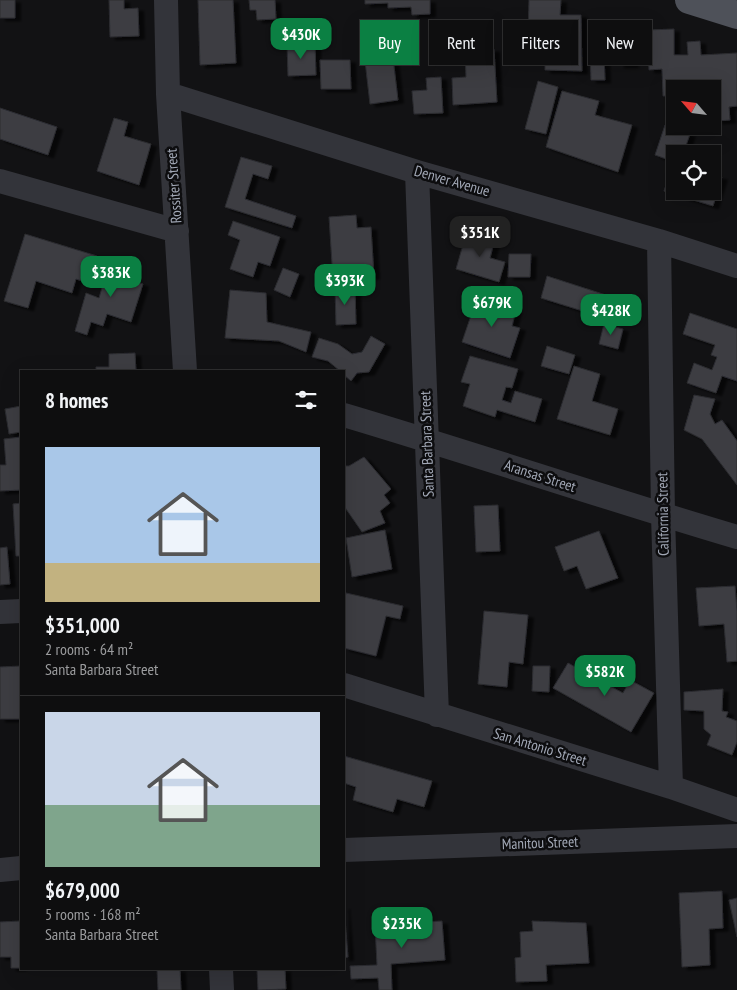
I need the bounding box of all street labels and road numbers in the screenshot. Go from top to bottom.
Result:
street label: Rossiter Street [161,148,186,224]
street label: Denver Avenue [412,161,492,200]
street label: Santa Barbara Street [415,391,438,497]
street label: Aransas Street [502,455,578,496]
street label: California Street [652,472,673,556]
street label: San Antonio Street [491,723,589,770]
street label: Manitou Street [501,832,579,853]

